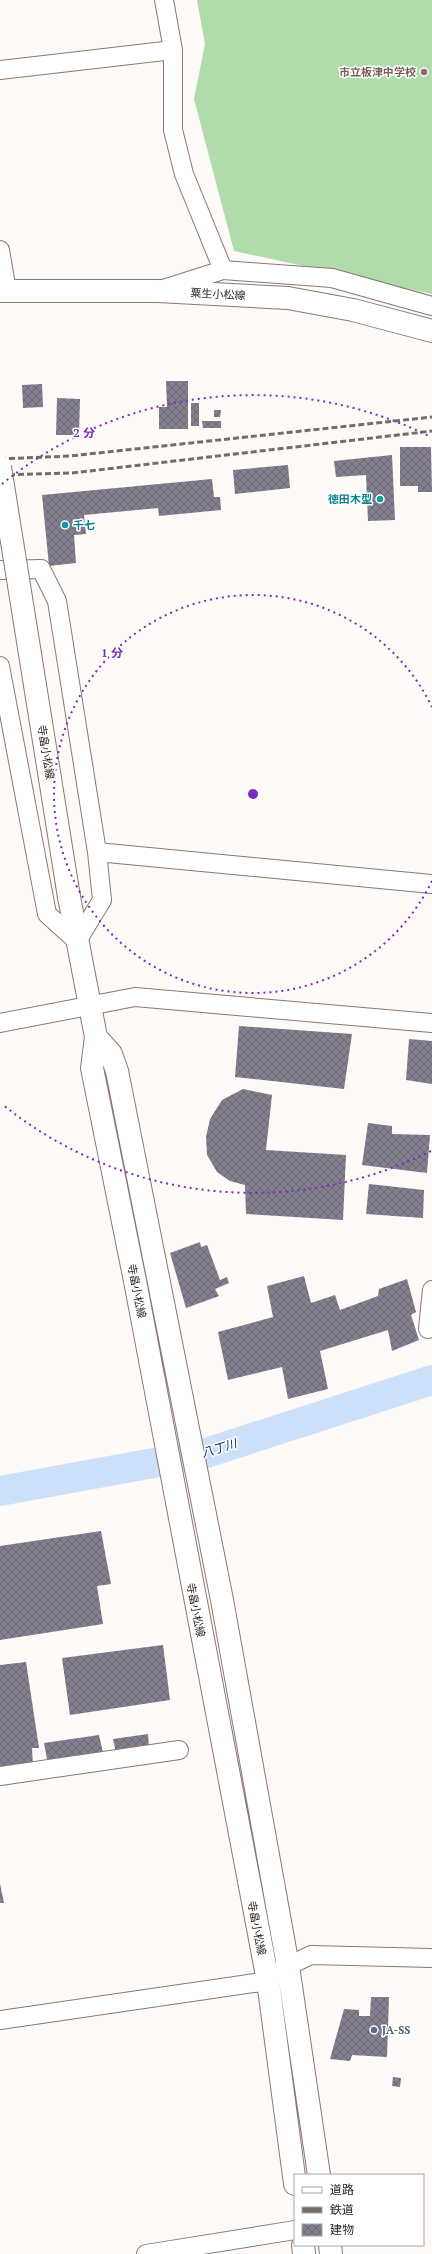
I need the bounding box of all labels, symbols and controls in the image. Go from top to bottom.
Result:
place label: 市立板津中学校 [339,65,416,79]
marker: 市立板津中学校 [419,67,429,77]
street label: 粟生小松線 [190,286,246,302]
text: 2 分 [73,425,95,440]
place label: 徳田木型 [328,492,372,506]
marker: 徳田木型 [375,494,385,504]
place label: 千七 [73,518,95,532]
marker: 千七 [60,520,70,530]
text: 1 分 [101,645,123,660]
street label: 寺畠小松線 [35,724,57,780]
centre of rings [246,787,260,801]
street label: 寺畠小松線 [125,1263,149,1319]
water label: 八丁川 [200,1435,240,1460]
street label: 寺畠小松線 [184,1582,208,1638]
street label: 寺畠小松線 [245,1900,269,1956]
place label: JA-SS [382,2023,410,2037]
marker: JA-SS [369,2025,379,2035]
legend [294,2174,424,2246]
text: 道路 [330,2182,354,2197]
text: 鉄道 [330,2202,354,2217]
text: 建物 [330,2222,354,2237]

